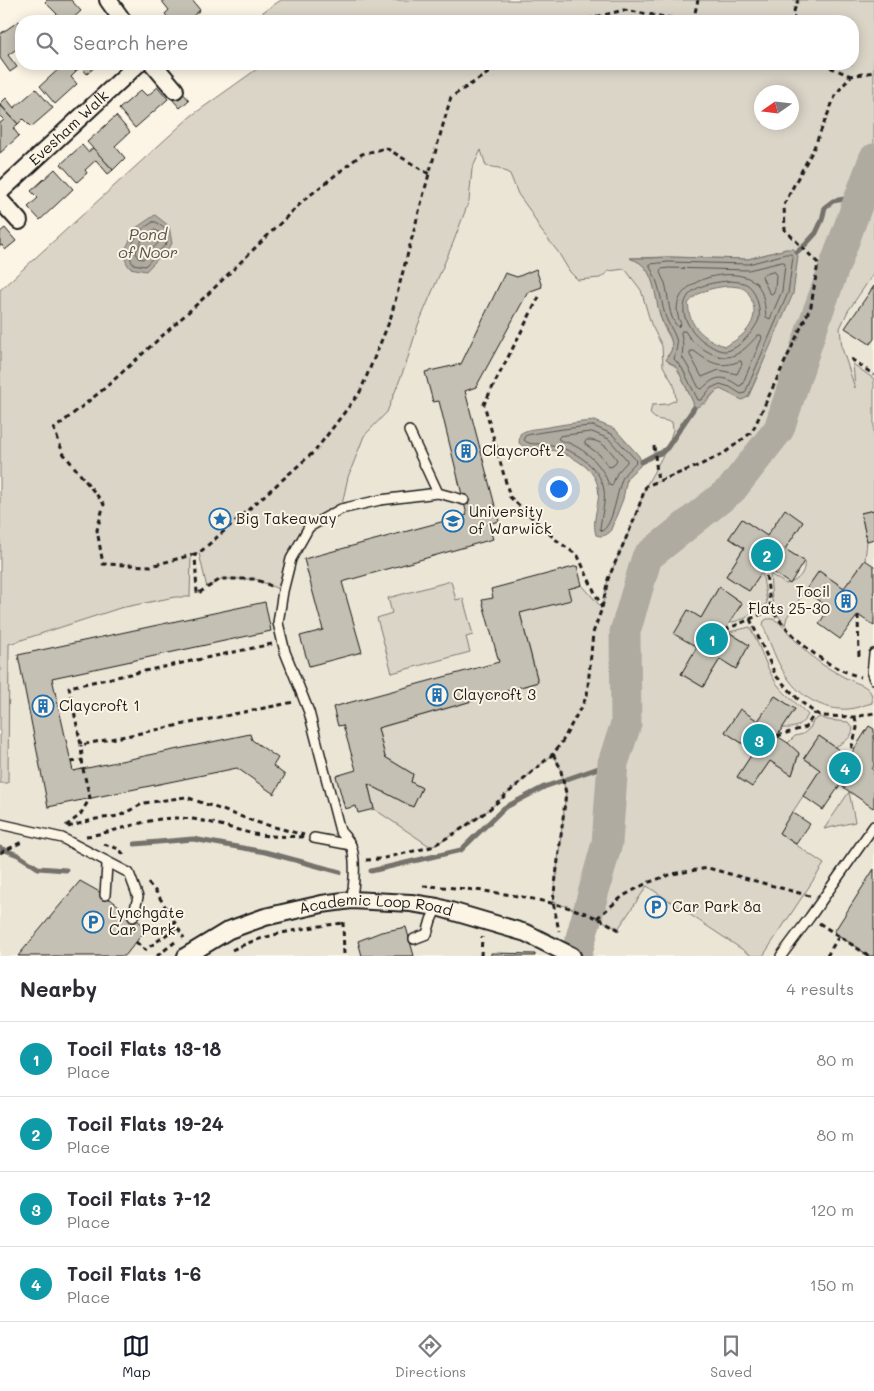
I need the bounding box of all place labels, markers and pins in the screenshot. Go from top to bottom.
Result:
building icon: Claycroft 2 [454,439,478,463]
place label: Claycroft 2 [482,440,565,460]
place label: University of Warwick [469,501,552,538]
place icon: Big Takeaway [208,507,232,531]
place label: Big Takeaway [236,508,337,528]
school or university icon: University of Warwick [441,509,465,533]
pin: 2 [751,536,783,574]
place label: Tocil Flats 25-30 [748,581,830,618]
building icon: Tocil Flats 25-30 [834,589,858,613]
pin: 1 [696,620,728,658]
building icon: Claycroft 3 [425,683,449,707]
place label: Claycroft 3 [453,684,536,704]
building icon: Claycroft 1 [31,694,55,718]
place label: Claycroft 1 [59,695,140,715]
pin: 3 [743,721,775,759]
pin: 4 [829,749,861,787]
parking icon: Car Park 8a [644,895,668,919]
place label: Car Park 8a [672,896,762,916]
place label: Lynchgate Car Park [109,902,184,939]
parking icon: Lynchgate Car Park [81,910,105,934]

